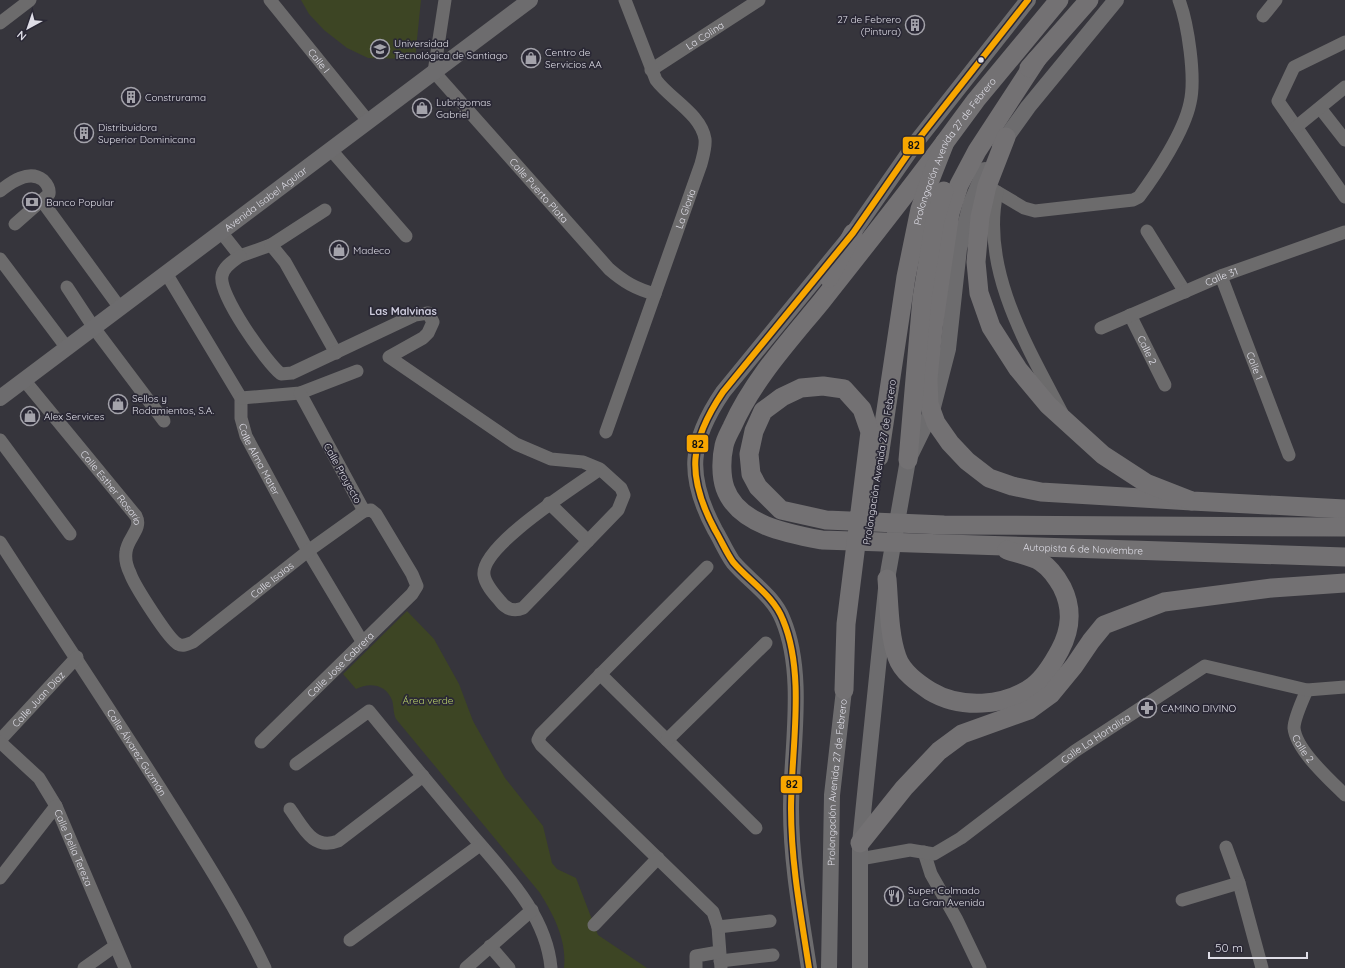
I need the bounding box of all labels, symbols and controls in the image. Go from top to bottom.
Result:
north arrow [8,8,48,48]
place label: 27 de Febrero (Pintura) [837,13,901,38]
building icon: 27 de Febrero (Pintura) [904,14,926,36]
street label: La Colina [683,18,727,53]
text: N [14,28,29,44]
place label: Universidad Tecnológica de Santiago [394,37,508,62]
school or university icon: Universidad Tecnológica de Santiago [369,38,391,60]
street label: Calle I [305,46,333,76]
place label: Centro de Servicios AA [545,46,602,71]
shop icon: Centro de Servicios AA [520,47,542,69]
unlabelled marker [976,55,986,65]
street label: Prolongación Avenida 27 de Febrero [911,75,999,226]
building icon: Construrama [120,86,142,108]
place label: Construrama [145,91,206,104]
place label: Lubrigomas Gabriel [436,96,491,121]
shop icon: Lubrigomas Gabriel [411,97,433,119]
place label: Distribuidora Superior Dominicana [98,121,195,146]
building icon: Distribuidora Superior Dominicana [73,122,95,144]
line badge: 82 [902,136,925,155]
text: 82 [908,138,920,152]
street label: Calle Puerto Plata [506,155,571,226]
street label: Avenida Isabel Aguiar [222,164,310,234]
street label: La Gloria [673,187,699,230]
bank icon: Banco Popular [21,191,43,213]
place label: Banco Popular [46,196,114,209]
shop icon: Madeco [328,239,350,261]
place label: Madeco [353,244,390,257]
street label: Calle 31 [1203,265,1240,289]
district label: Las Malvinas [369,304,437,318]
street label: Calle 2 [1134,333,1160,367]
street label: Calle 1 [1243,350,1266,382]
street label: Prolongación Avenida 27 de Febrero [860,378,899,546]
place label: Sellos y Rodamientos, S.A. [132,392,214,417]
shop icon: Sellos y Rodamientos, S.A. [107,393,129,415]
shop icon: Alex Services [19,405,41,427]
place label: Alex Services [44,410,105,423]
street label: Calle Alma Mater [236,422,283,498]
line badge: 82 [686,434,709,453]
text: 82 [692,437,704,451]
street label: Calle Proyecto [321,441,364,506]
street label: Calle Esther Rosario [77,448,144,525]
street label: Autopista 6 de Noviembre [1023,541,1144,557]
street label: Calle Isaias [248,559,297,601]
street label: Calle Jose Cabrera [305,629,377,700]
street label: Calle Juan Diaz [9,668,68,730]
park label: Área verde [403,694,454,707]
pharmacy icon: CAMINO DIVINO [1136,697,1158,719]
street label: Prolongación Avenida 27 de Febrero [825,698,850,866]
place label: CAMINO DIVINO [1161,702,1237,715]
street label: Calle Álvarez Guzmán [104,707,169,798]
street label: Calle La Hortaliza [1058,711,1133,767]
street label: Calle 2 [1289,733,1317,766]
line badge: 82 [780,775,803,794]
text: 82 [786,777,798,791]
street label: Calle Delia Tereza [51,807,95,888]
place label: Super Colmado La Gran Avenida [908,884,984,909]
restaurant icon: Super Colmado La Gran Avenida [883,885,905,907]
scale bar [1209,934,1307,960]
text: 50 m [1215,940,1243,955]

